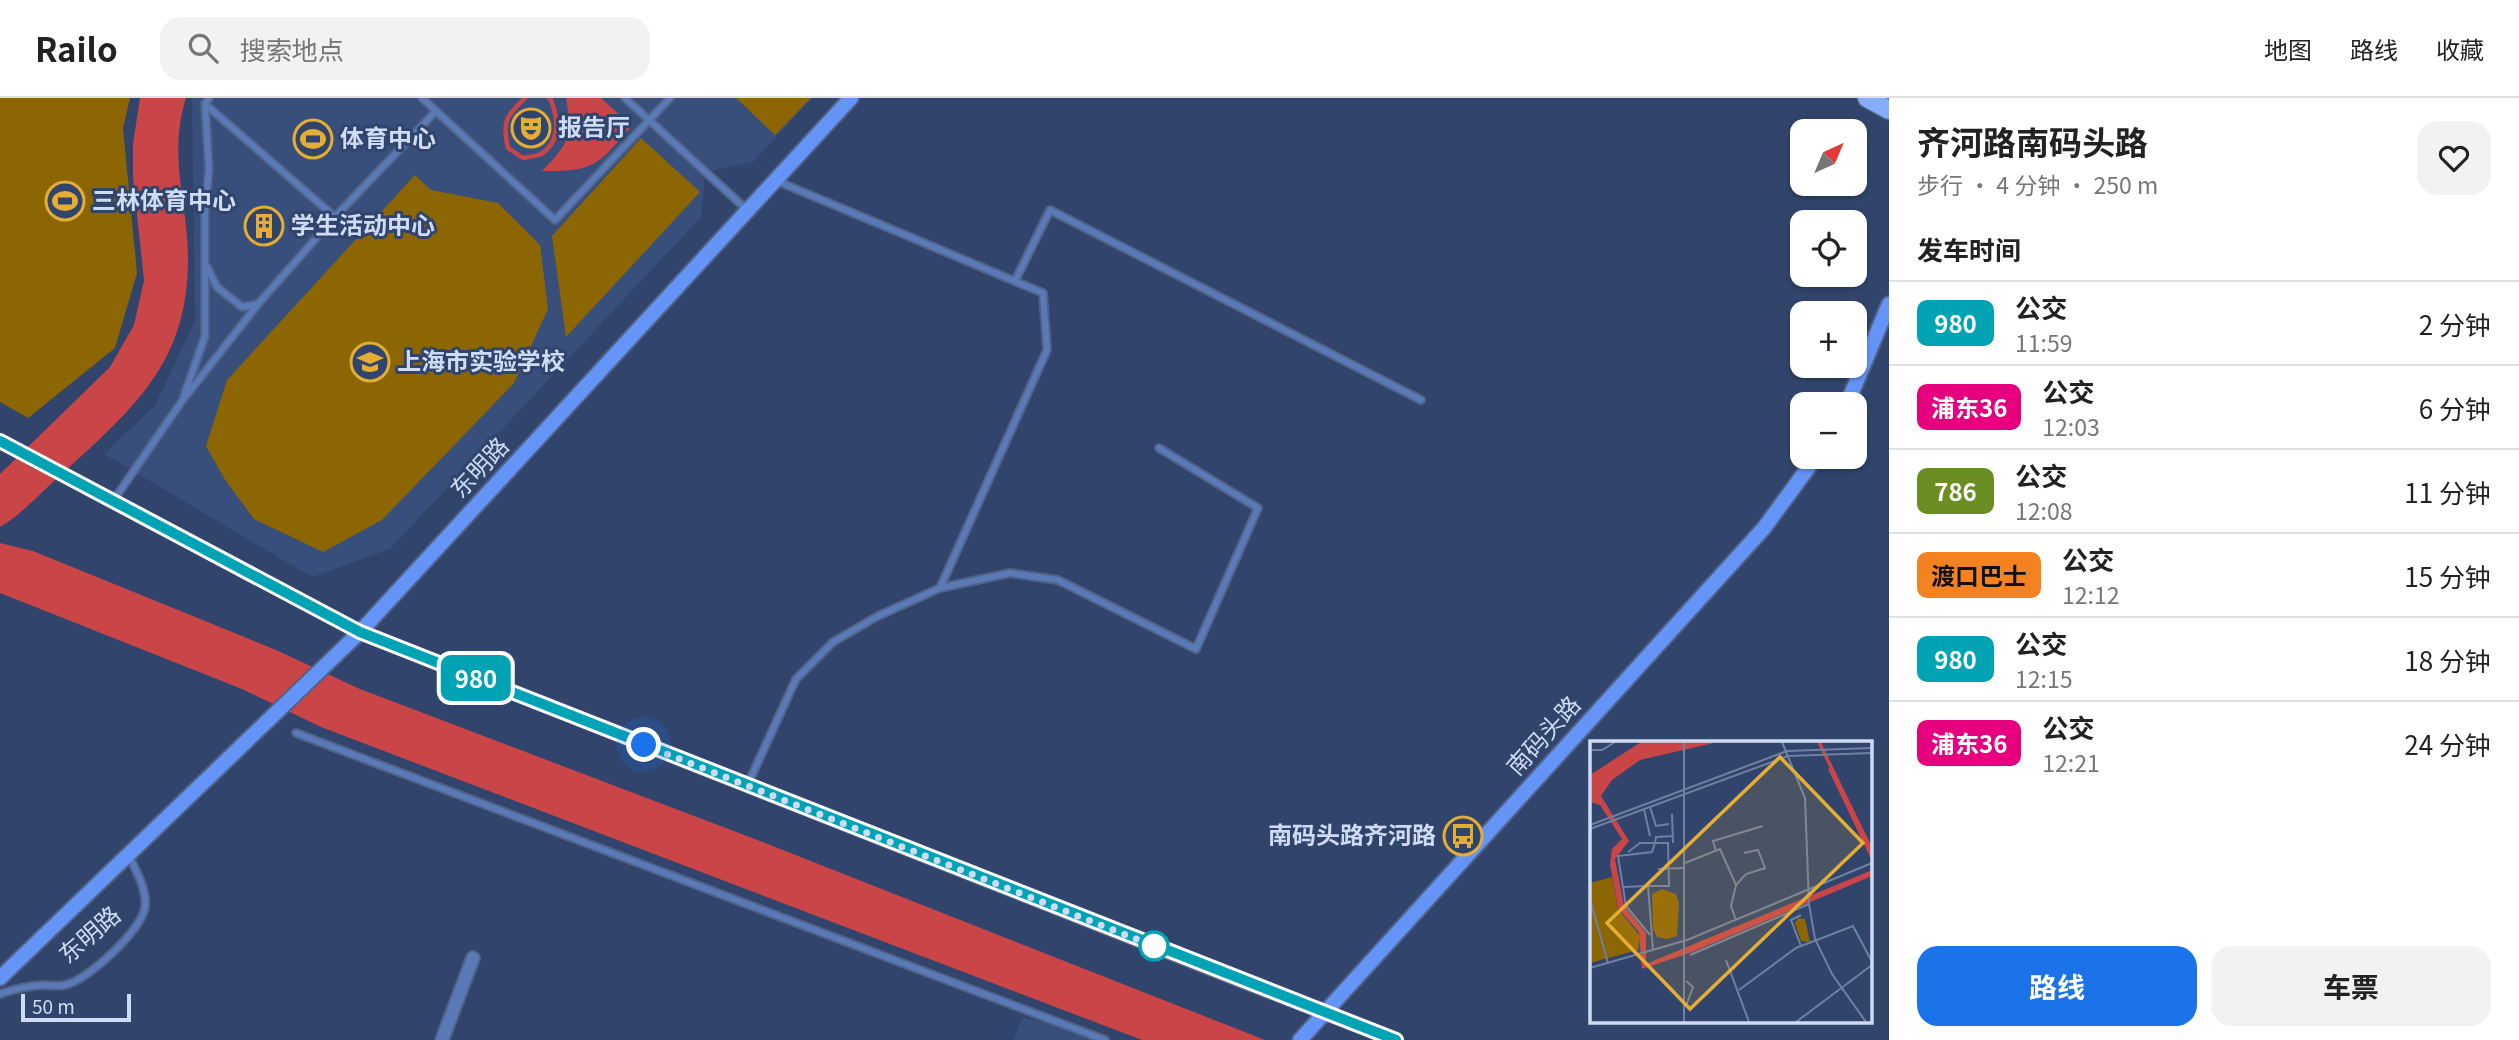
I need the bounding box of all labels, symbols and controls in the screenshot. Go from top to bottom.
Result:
search box [160,17,650,80]
text: Railo [35,24,118,72]
icon: search [184,29,222,67]
text: 搜索地点 [240,30,344,67]
text: 地图 [2264,31,2312,66]
text: 路线 [2350,31,2398,66]
text: 收藏 [2436,31,2484,66]
theatre icon: 报告厅 [510,107,552,149]
place label: 报告厅 [558,108,630,143]
text: 齐河路南码头路 [1917,117,2148,165]
sports icon: 体育中心 [292,118,334,160]
place label: 体育中心 [340,119,436,154]
north arrow [1790,119,1867,196]
map controls [1790,119,1867,469]
button: heart [2417,121,2491,195]
text: 步行 · 4 分钟 · 250 m [1917,167,2158,201]
sports icon: 三林体育中心 [44,180,86,222]
place label: 三林体育中心 [92,181,236,216]
building icon: 学生活动中心 [243,205,285,247]
place label: 学生活动中心 [291,206,435,241]
button: locate [1790,210,1867,287]
text: 发车时间 [1917,230,2021,267]
text: 公交 [2015,288,2067,325]
button: + [1790,301,1867,378]
text: 980 [1934,305,1977,340]
text: 2 分钟 [2419,305,2491,342]
text: 11:59 [2015,325,2072,359]
school or university icon: 上海市实验学校 [349,341,391,383]
place label: 上海市实验学校 [397,342,565,377]
text: 公交 [2042,372,2094,409]
text: 浦东36 [1931,389,2007,424]
text: 6 分钟 [2419,389,2491,426]
button: − [1790,392,1867,469]
text: 12:03 [2042,409,2100,443]
street label: 东明路 [441,428,516,505]
text: 公交 [2015,456,2067,493]
text: 786 [1934,473,1977,508]
text: 11 分钟 [2404,473,2491,510]
text: 12:08 [2015,493,2072,527]
text: 公交 [2062,540,2114,577]
text: 渡口巴士 [1931,557,2027,592]
text: 15 分钟 [2404,557,2491,594]
text: 12:12 [2062,577,2119,611]
text: 公交 [2015,624,2067,661]
text: 980 [1934,641,1977,676]
text: 18 分钟 [2404,641,2491,678]
line badge: 980 [436,655,516,701]
text: 980 [455,660,497,695]
text: 12:15 [2015,661,2072,695]
street label: 南码头路 [1497,687,1587,782]
text: 公交 [2042,708,2094,745]
text: 浦东36 [1931,725,2007,760]
text: 24 分钟 [2404,725,2491,762]
your location [626,727,661,762]
inset map [1590,741,1871,1023]
text: 12:21 [2042,745,2100,779]
bus stop icon: 南码头路齐河路 [1442,815,1484,857]
place label: 南码头路齐河路 [1268,816,1436,851]
street label: 东明路 [50,896,127,970]
unlabelled marker [1139,931,1169,961]
button: 路线 [1917,946,2197,1026]
button: 车票 [2211,946,2491,1026]
scale bar [21,991,131,1023]
text: 50 m [32,992,75,1019]

